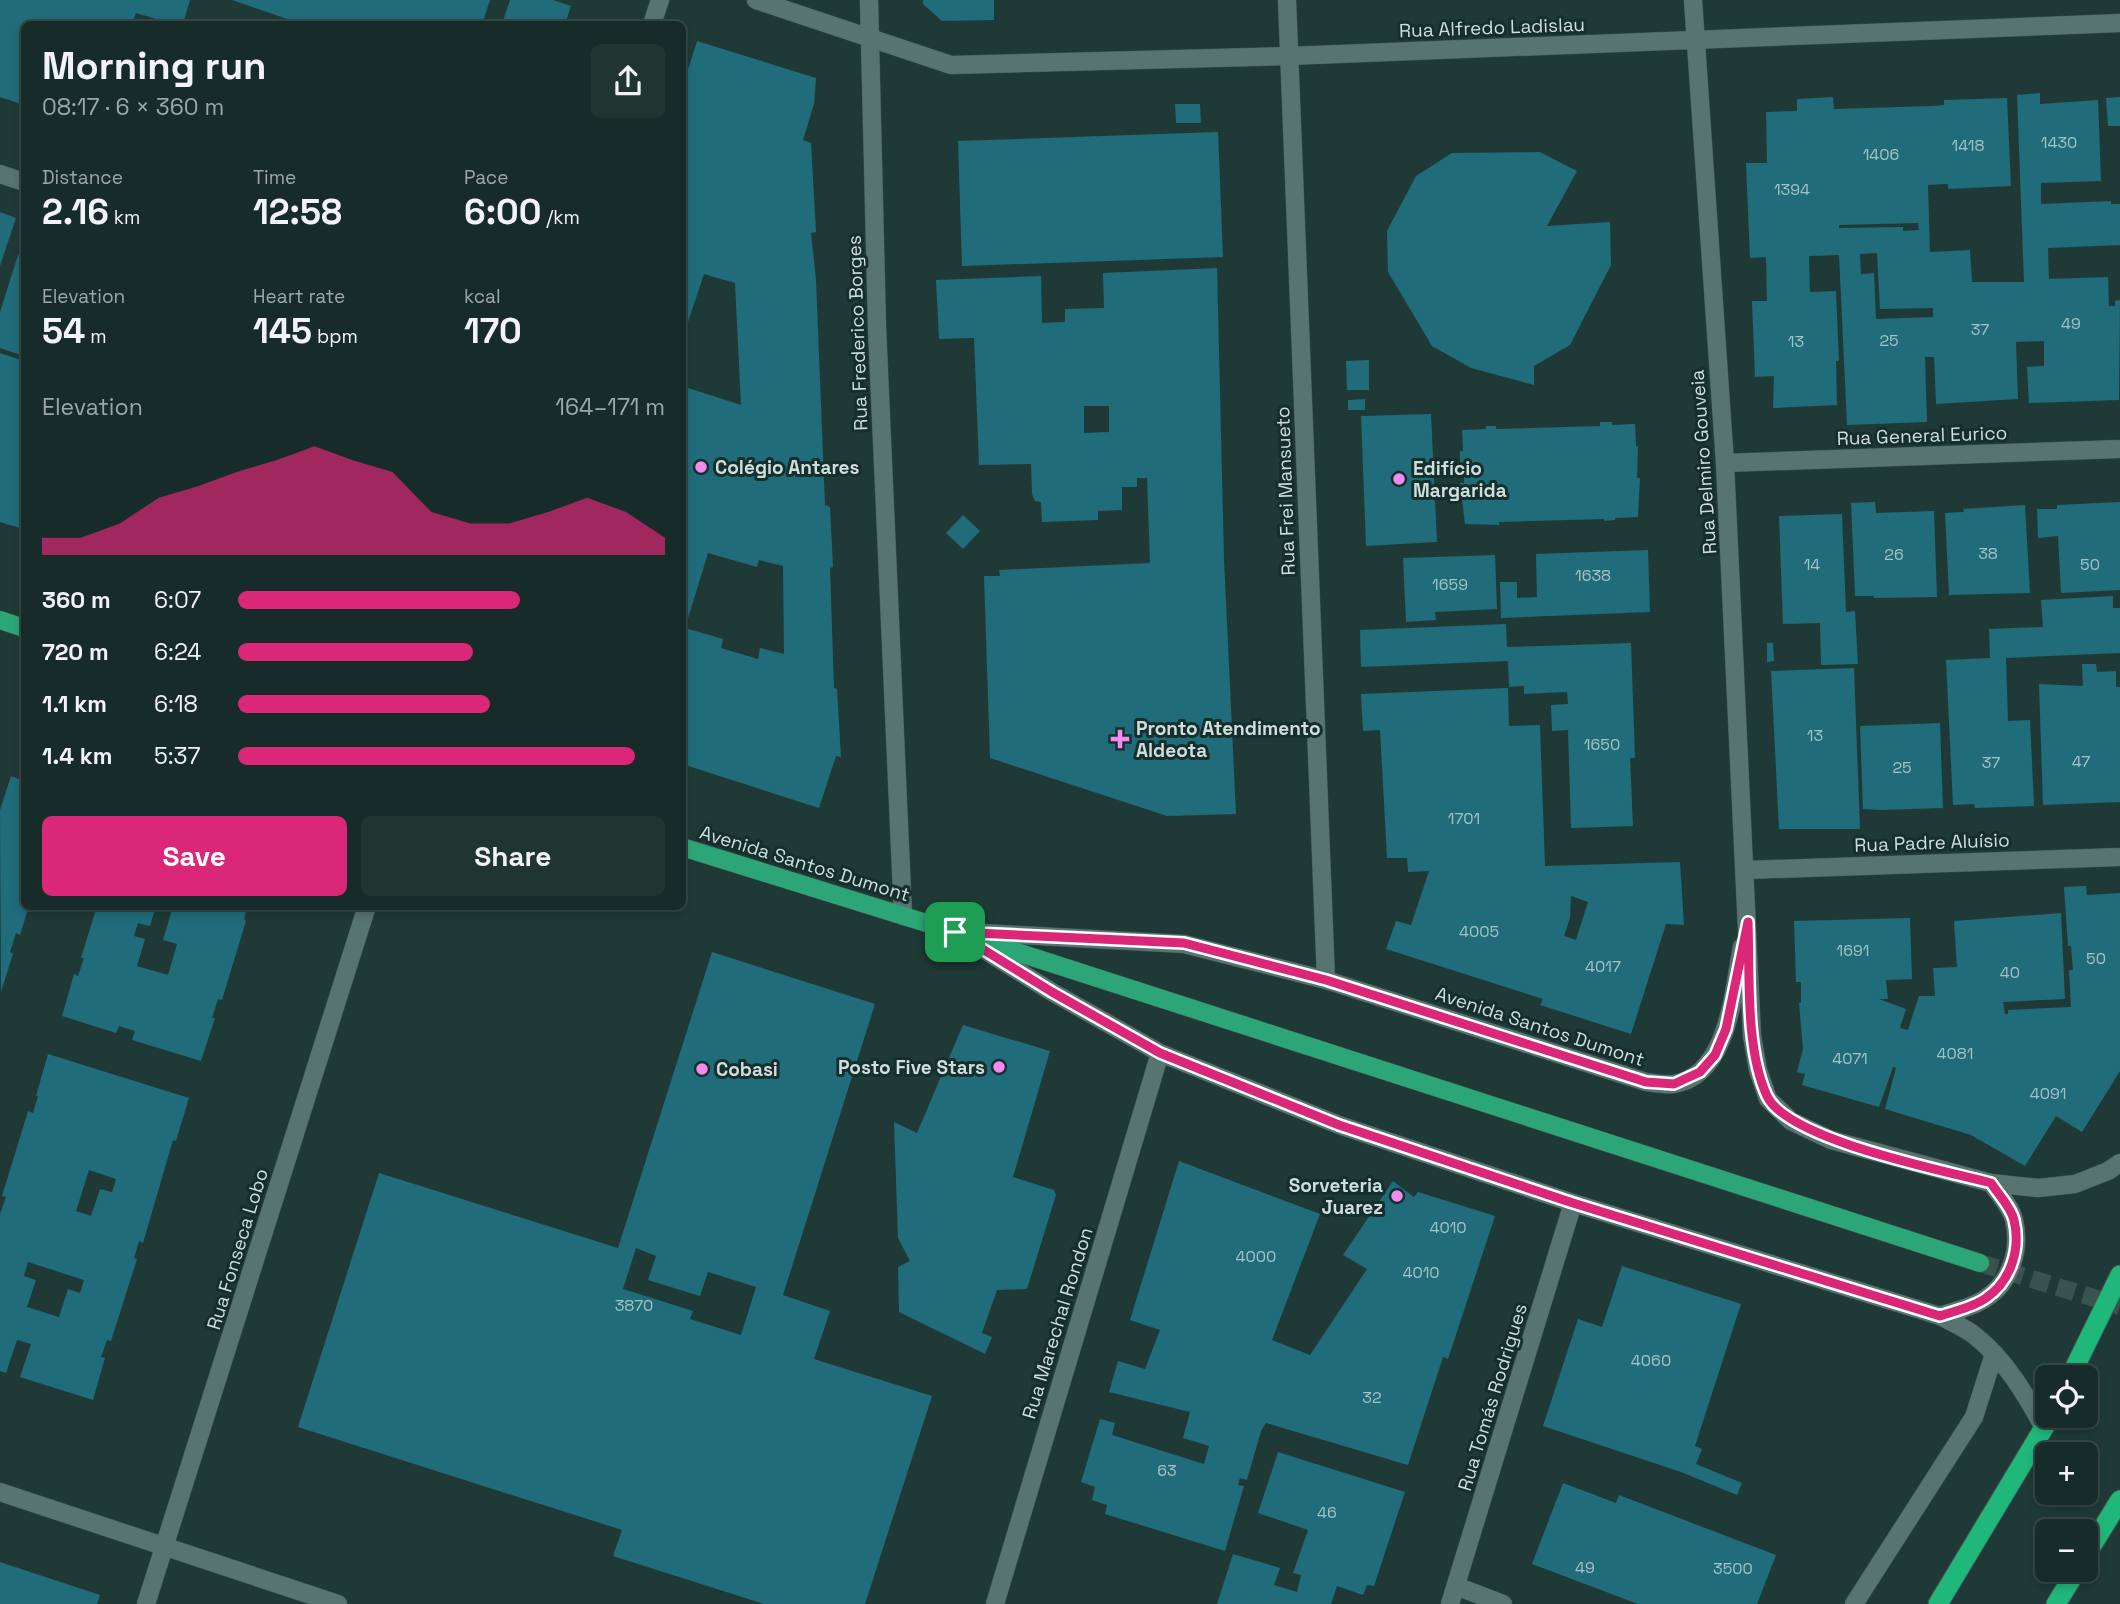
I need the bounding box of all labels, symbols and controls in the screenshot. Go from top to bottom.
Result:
street label: Rua Alfredo Ladislau [1399,12,1585,43]
text: Morning run [42,42,267,90]
button: share [591,44,665,118]
text: 08:17 · 6 × 360 m [42,92,224,122]
house number: 1430 [2041,132,2077,153]
house number: 1418 [1952,135,1985,156]
house number: 1406 [1863,144,1899,165]
text: Distance [42,165,123,190]
text: Time [253,165,296,190]
text: Pace [464,165,508,190]
house number: 1394 [1774,179,1810,200]
text: 2.16 [42,190,109,234]
text: 12:58 [253,190,342,234]
text: 6:00 [464,190,541,234]
text: km [109,205,140,230]
text: /km [541,205,580,230]
street label: Rua Frederico Borges [842,235,873,431]
text: Elevation [42,284,125,309]
text: Heart rate [253,284,345,309]
text: kcal [464,284,501,309]
text: 54 [42,309,85,353]
text: 145 [253,309,312,353]
text: 170 [464,309,522,353]
house number: 49 [2061,313,2081,334]
house number: 37 [1971,319,1989,340]
text: m [85,324,107,349]
text: bpm [312,324,358,349]
house number: 25 [1879,330,1899,351]
house number: 13 [1788,331,1804,352]
street label: Rua Delmiro Gouveia [1685,369,1722,555]
text: Elevation [42,392,143,422]
text: 164–171 m [555,392,665,422]
street label: Rua Frei Mansueto [1270,406,1301,576]
street label: Rua General Eurico [1836,420,2008,451]
place label: Colégio Antares [715,455,860,480]
place label: Edifício Margarida [1413,456,1507,503]
marker: Colégio Antares [693,459,709,475]
marker: Edifício Margarida [1391,471,1407,487]
house number: 38 [1978,543,1998,564]
house number: 26 [1884,544,1904,565]
house number: 14 [1804,554,1820,575]
house number: 50 [2080,554,2100,575]
house number: 1638 [1575,565,1611,586]
house number: 1659 [1432,574,1468,595]
text: 360 m [42,585,111,615]
text: 6:07 [154,585,201,615]
text: 720 m [42,637,109,667]
text: 6:24 [154,637,201,667]
text: 1.1 km [42,689,107,719]
text: 6:18 [154,689,198,719]
place label: Pronto Atendimento Aldeota [1136,716,1321,763]
house number: 13 [1807,725,1823,746]
marker: Pronto Atendimento Aldeota [1110,729,1130,749]
house number: 1650 [1584,734,1620,755]
text: 1.4 km [42,741,112,771]
text: 5:37 [154,741,200,771]
house number: 47 [2072,751,2090,772]
house number: 37 [1982,752,2000,773]
house number: 25 [1892,757,1912,778]
house number: 1701 [1448,808,1480,829]
button: Save [42,816,347,896]
button: Share [361,816,665,896]
street label: Avenida Santos Dumont [697,820,913,907]
street label: Rua Padre Aluísio [1854,827,2010,858]
pin [925,902,985,962]
icon: arrive [936,913,974,951]
house number: 4005 [1459,921,1499,942]
house number: 1691 [1837,940,1869,961]
house number: 50 [2086,948,2106,969]
house number: 4017 [1585,956,1621,977]
house number: 40 [2000,962,2020,983]
street label: Avenida Santos Dumont [1432,981,1648,1072]
house number: 4081 [1937,1043,1973,1064]
house number: 4071 [1832,1048,1868,1069]
place label: Posto Five Stars [838,1055,985,1080]
place label: Cobasi [716,1057,778,1082]
marker: Posto Five Stars [991,1059,1007,1075]
marker: Cobasi [694,1061,710,1077]
house number: 4091 [2030,1083,2066,1104]
street label: Rua Fonseca Lobo [201,1165,274,1333]
place label: Sorveteria Juarez [1289,1173,1383,1220]
marker: Sorveteria Juarez [1389,1188,1405,1204]
house number: 4010 [1429,1217,1467,1238]
street label: Rua Marechal Rondon [1016,1224,1099,1422]
house number: 4000 [1236,1246,1276,1267]
house number: 4010 [1402,1262,1440,1283]
house number: 3870 [615,1295,653,1316]
street label: Rua Tomás Rodrigues [1452,1300,1533,1494]
house number: 4060 [1631,1350,1671,1371]
map controls [2035,1365,2098,1582]
button: locate [2035,1365,2098,1428]
house number: 32 [1362,1387,1382,1408]
button: + [2035,1442,2098,1505]
house number: 63 [1157,1460,1177,1481]
house number: 46 [1317,1502,1337,1523]
button: − [2035,1519,2098,1582]
house number: 49 [1575,1557,1595,1578]
house number: 3500 [1713,1558,1753,1579]

